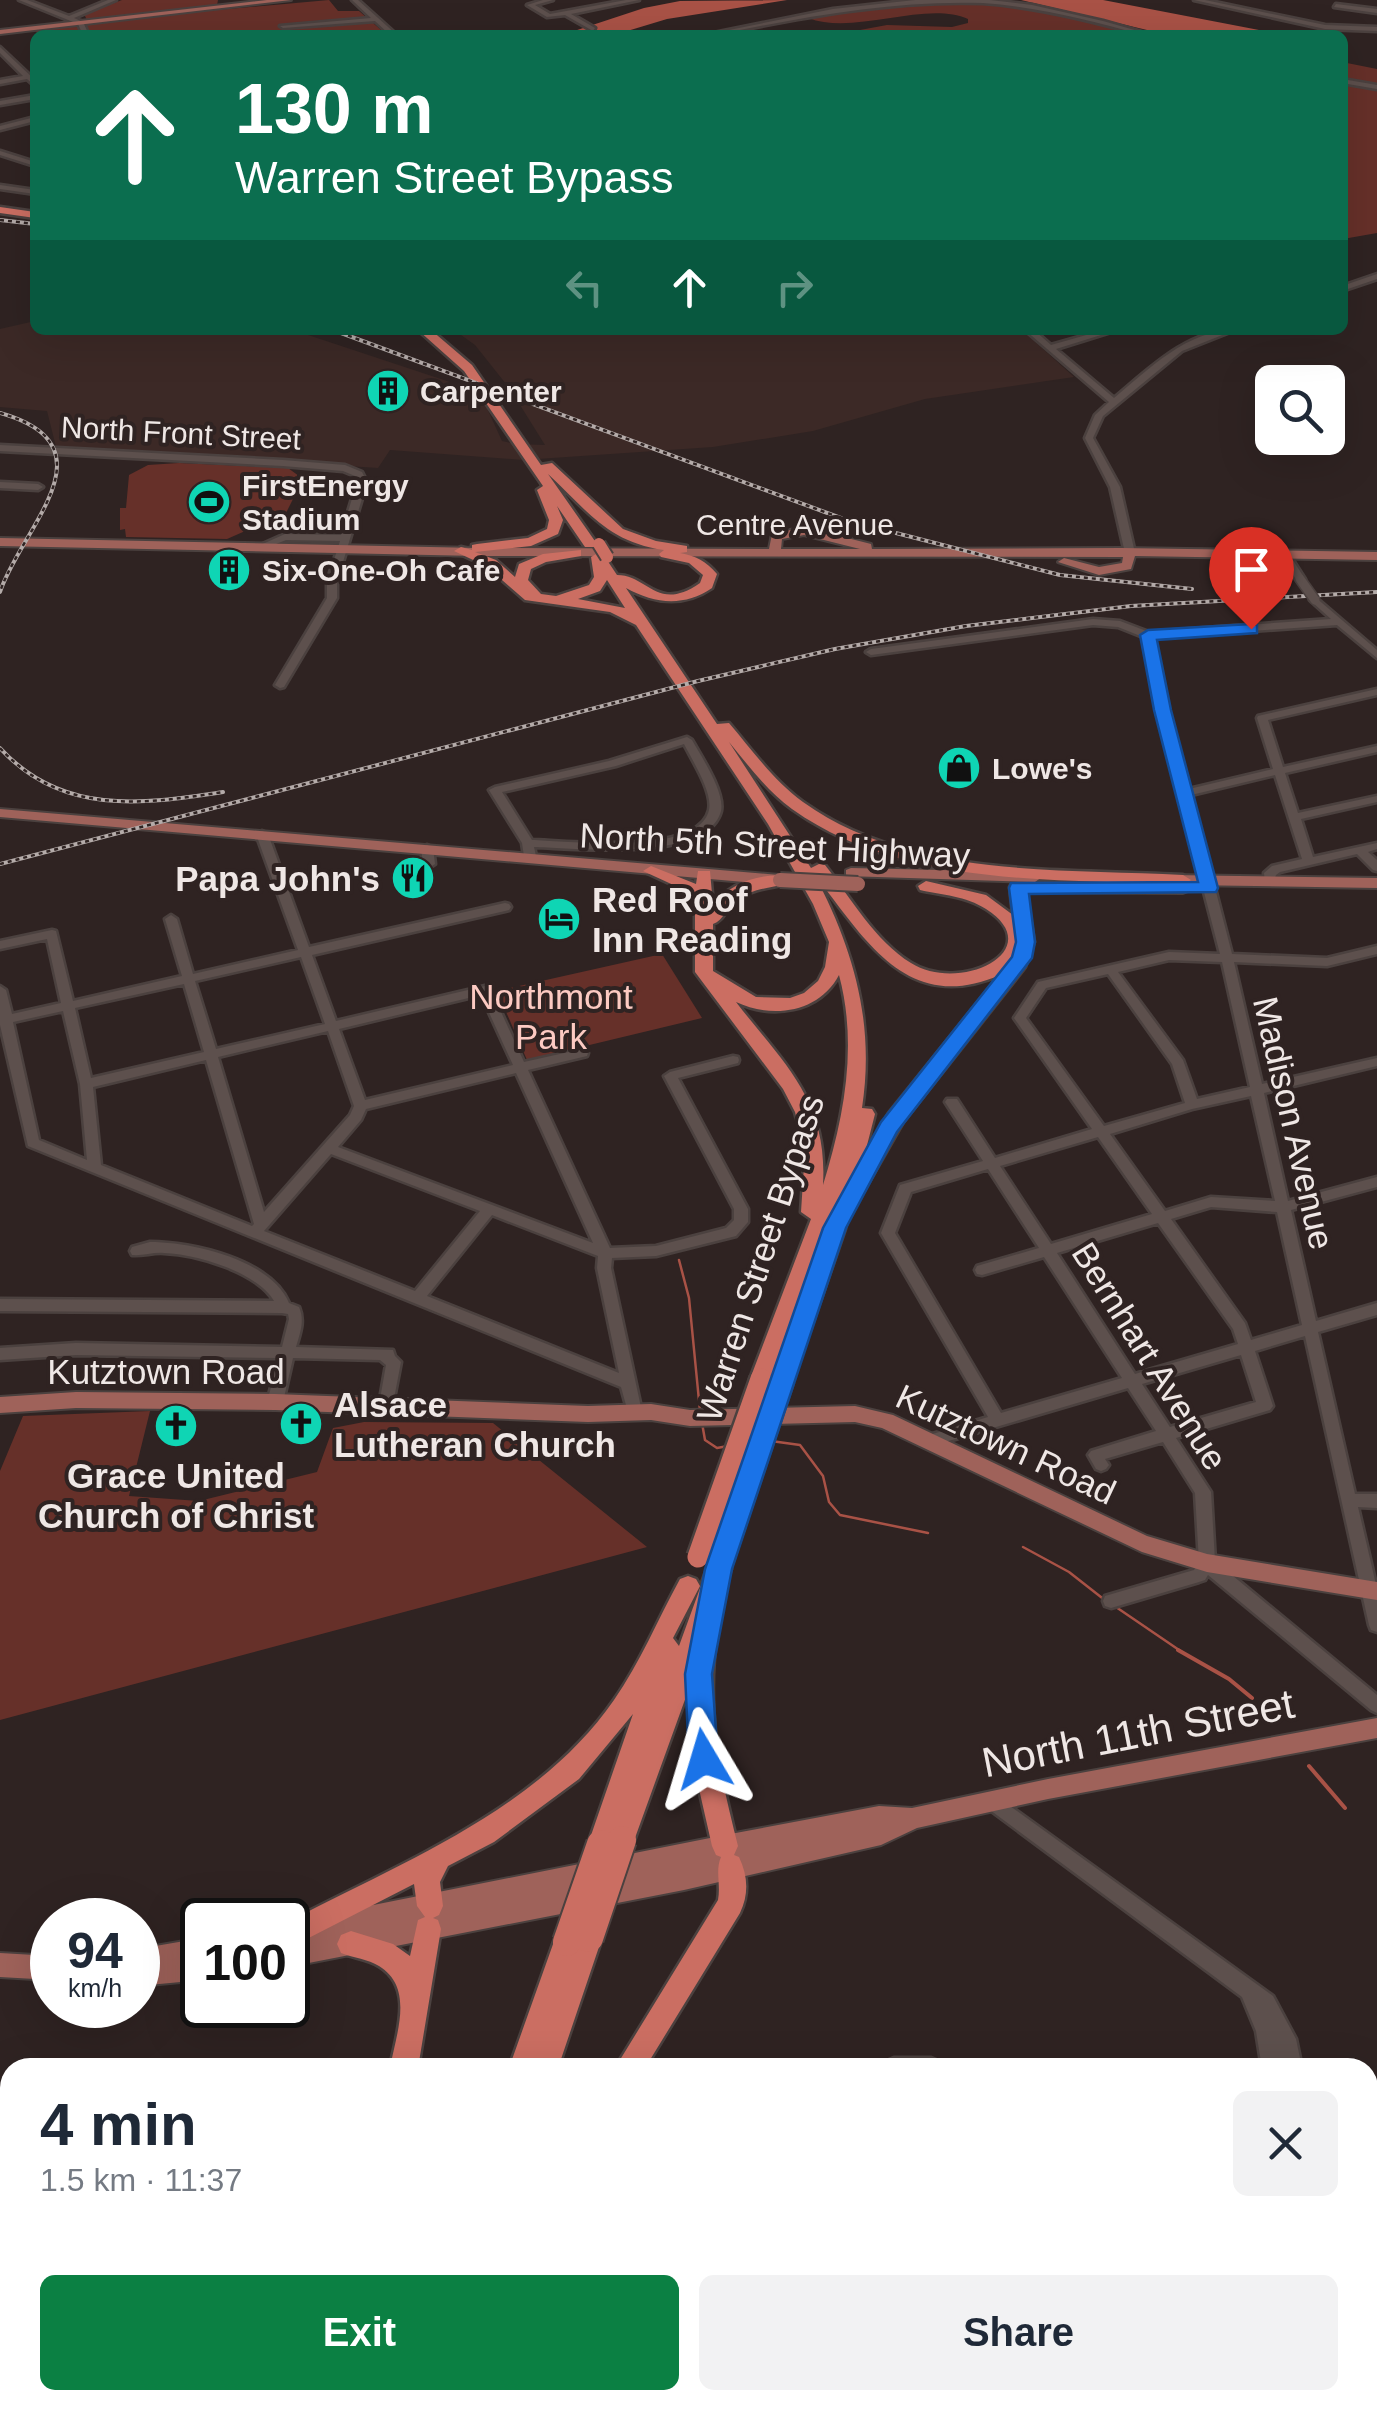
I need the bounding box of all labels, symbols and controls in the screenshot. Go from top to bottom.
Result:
icon: ahead [70,70,200,200]
text: 130 m [235,70,433,148]
text: Warren Street Bypass [235,152,674,203]
icon: left [557,260,612,315]
icon: ahead [662,260,717,315]
icon: right [767,260,822,315]
map controls [1255,365,1345,455]
button: search [1255,365,1345,455]
building icon: Carpenter [365,368,411,414]
place label: Carpenter [420,375,562,408]
street label: North Front Street [60,410,302,456]
place label: FirstEnergy Stadium [242,469,409,536]
sports icon: FirstEnergy Stadium [186,479,232,525]
street label: Centre Avenue [696,508,894,541]
pin [1209,527,1294,630]
icon: arrive [1224,542,1279,597]
building icon: Six-One-Oh Cafe [206,547,252,593]
place label: Six-One-Oh Cafe [262,554,500,587]
shop icon: Lowe's [936,745,982,791]
place label: Lowe's [992,752,1093,785]
street label: North 5th Street Highway [579,815,972,875]
restaurant icon: Papa John's [390,855,436,901]
place label: Papa John's [175,859,380,898]
place label: Red Roof Inn Reading [592,880,792,959]
hotel icon: Red Roof Inn Reading [536,896,582,942]
park label: Northmont Park [469,977,633,1056]
street label: Madison Avenue [1246,993,1342,1253]
street label: Warren Street Bypass [689,1090,831,1426]
street label: Bernhart Avenue [1065,1235,1235,1477]
street label: Kutztown Road [47,1352,285,1391]
street label: Kutztown Road [890,1376,1122,1512]
place label: Alsace Lutheran Church [334,1385,616,1464]
church icon: Alsace Lutheran Church [278,1401,324,1447]
church icon: Grace United Church of Christ [153,1403,199,1449]
place label: Grace United Church of Christ [38,1456,314,1535]
street label: North 11th Street [978,1680,1298,1786]
position arrow [652,1707,756,1811]
speed limit sign: 100 [180,1898,310,2028]
text: 94 [67,1923,123,1979]
text: km/h [68,1974,122,2002]
text: 4 min [40,2091,197,2158]
button: close [1233,2091,1338,2196]
text: 1.5 km · 11:37 [40,2162,242,2198]
button: Exit [40,2275,679,2390]
button: Share [699,2275,1338,2390]

